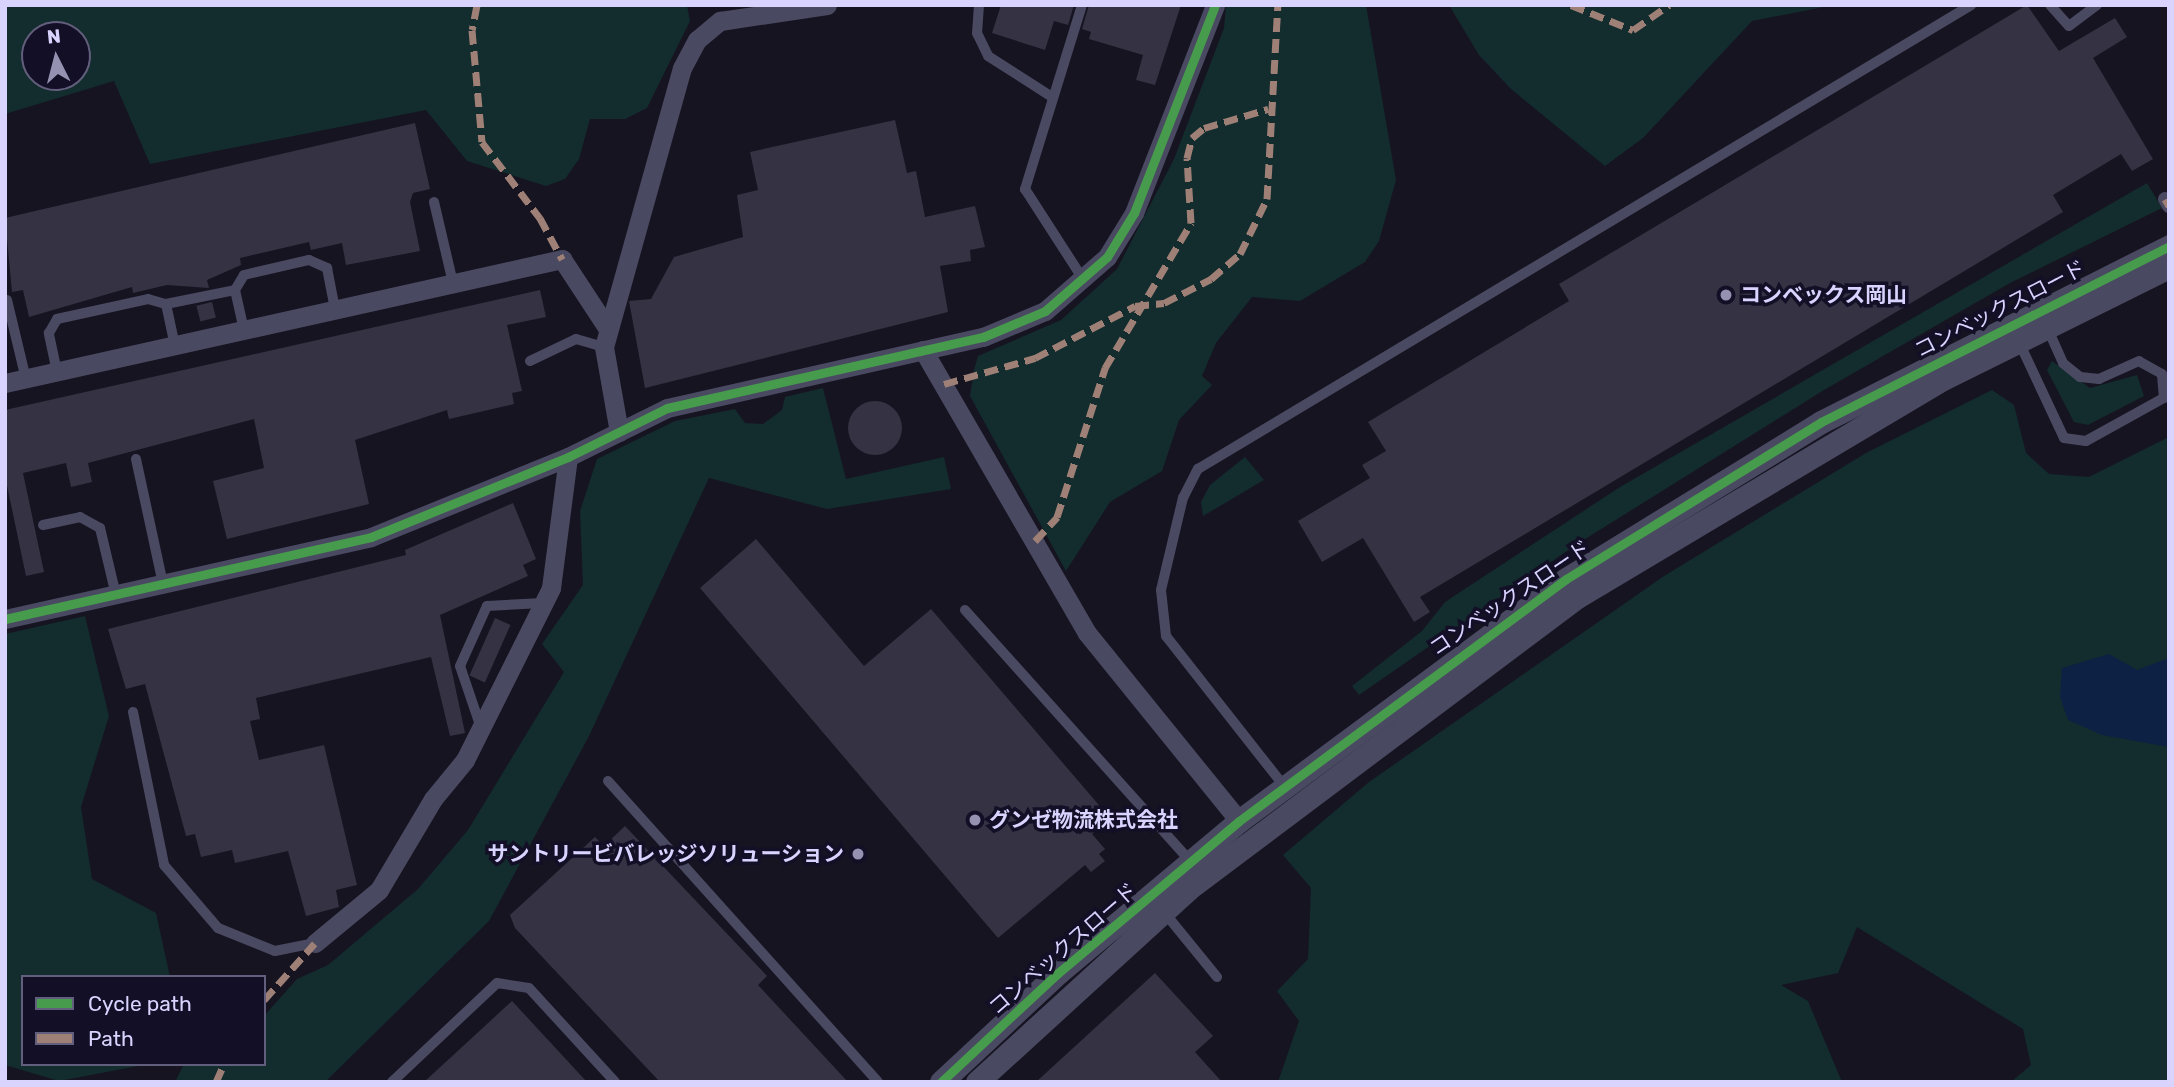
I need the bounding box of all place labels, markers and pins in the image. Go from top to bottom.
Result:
place label: コンベックス岡山 [1740,282,1908,308]
marker: コンベックス岡山 [1718,287,1734,303]
place label: グンゼ物流株式会社 [989,807,1178,833]
marker: グンゼ物流株式会社 [967,812,983,828]
place label: サントリービバレッジソリューション [487,841,844,867]
marker: サントリービバレッジソリューション [850,846,866,862]

